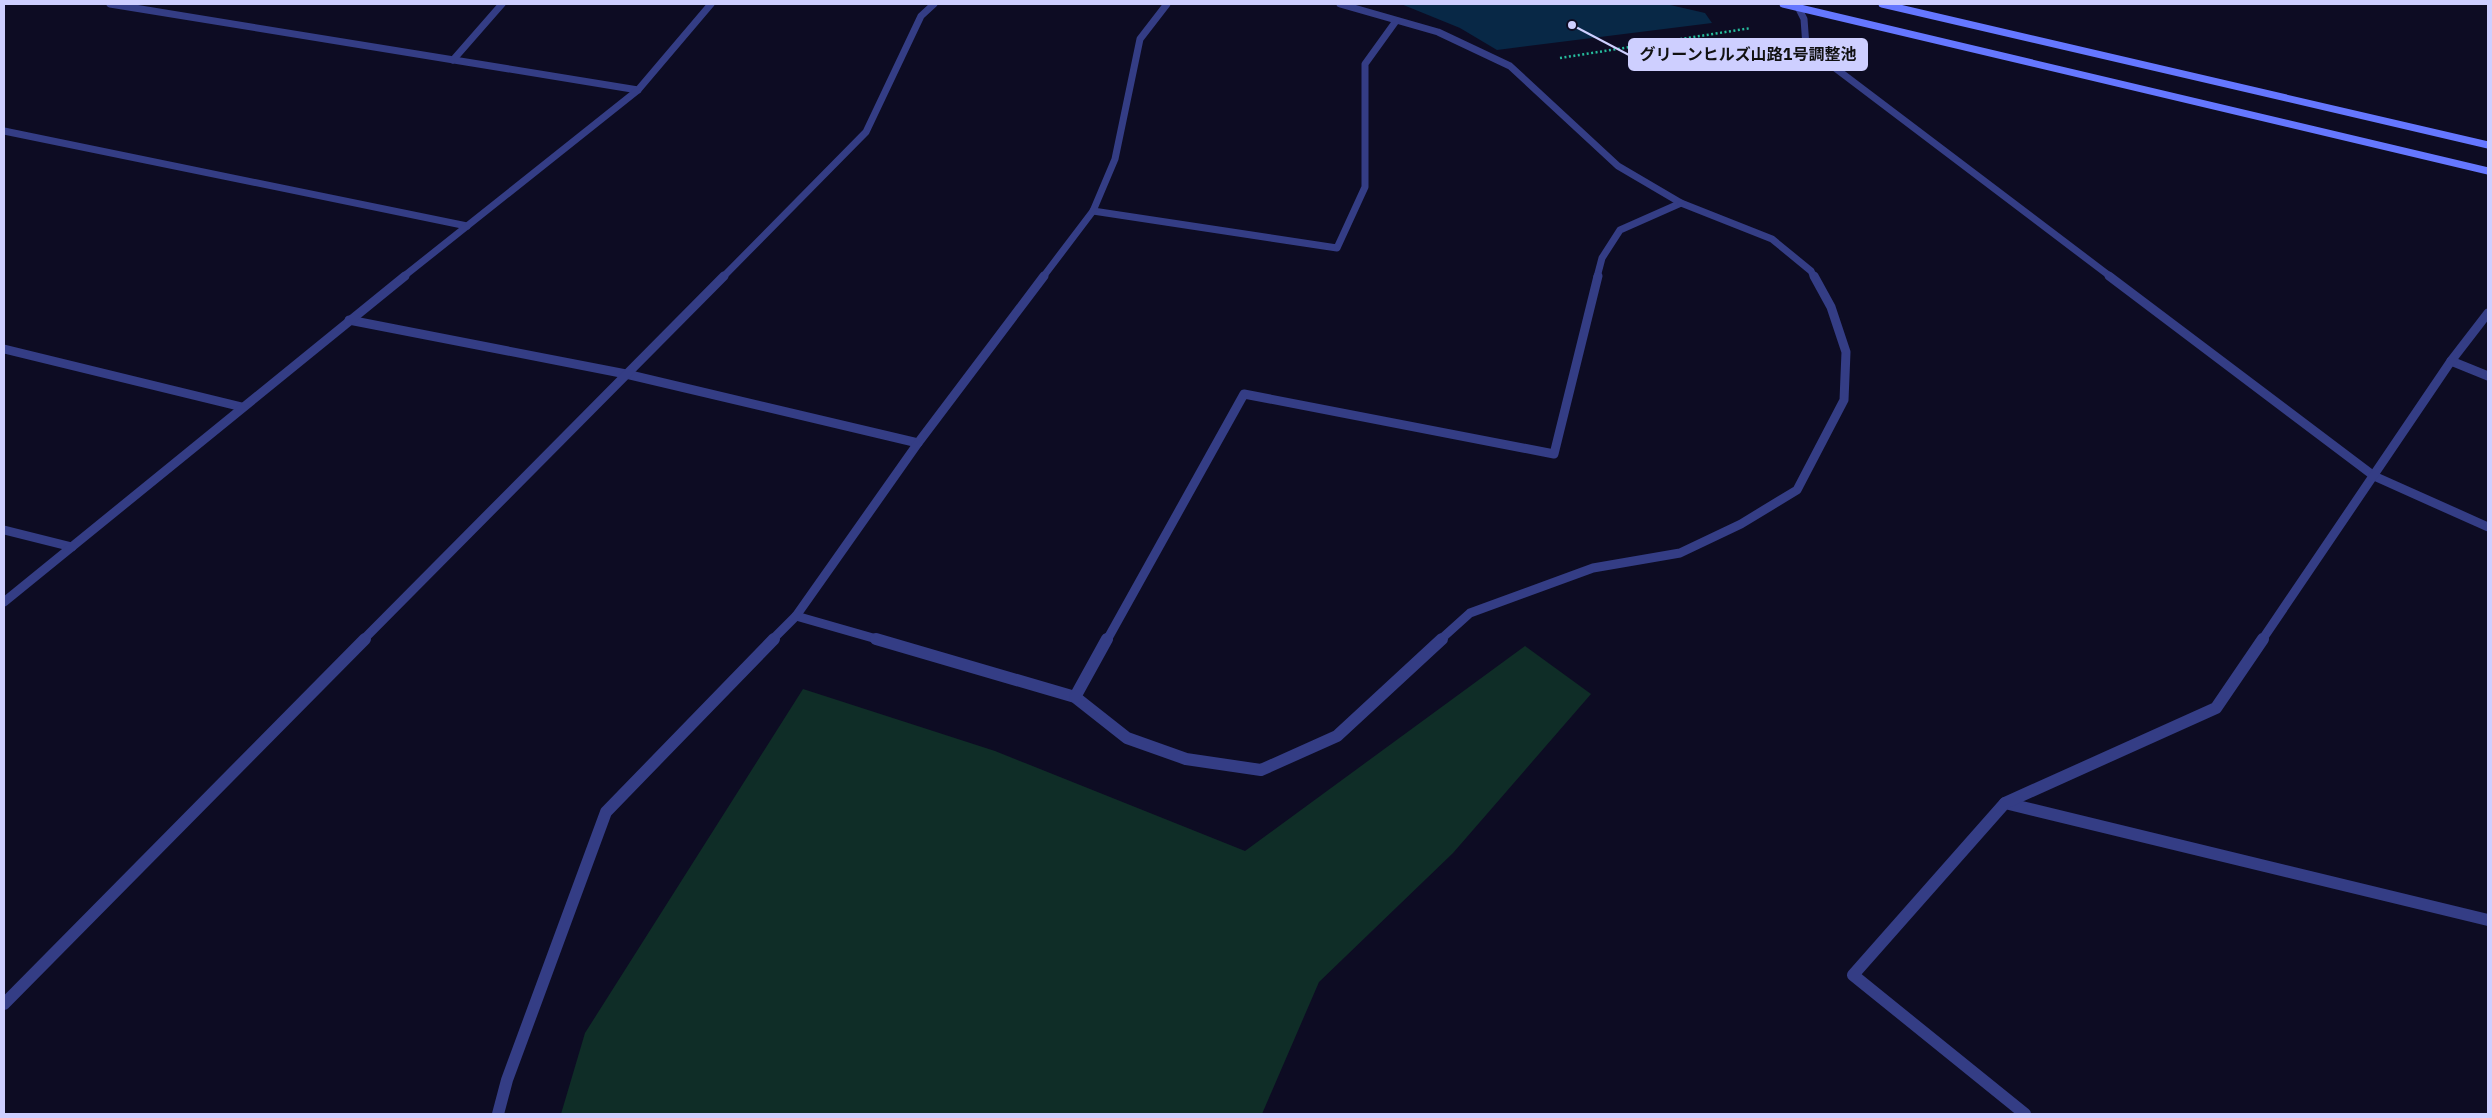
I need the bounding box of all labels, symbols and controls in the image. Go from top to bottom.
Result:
callout: グリーンヒルズ山路1号調整池 [1629,39,1867,70]
text: グリーンヒルズ山路1号調整池 [1640,44,1856,64]

